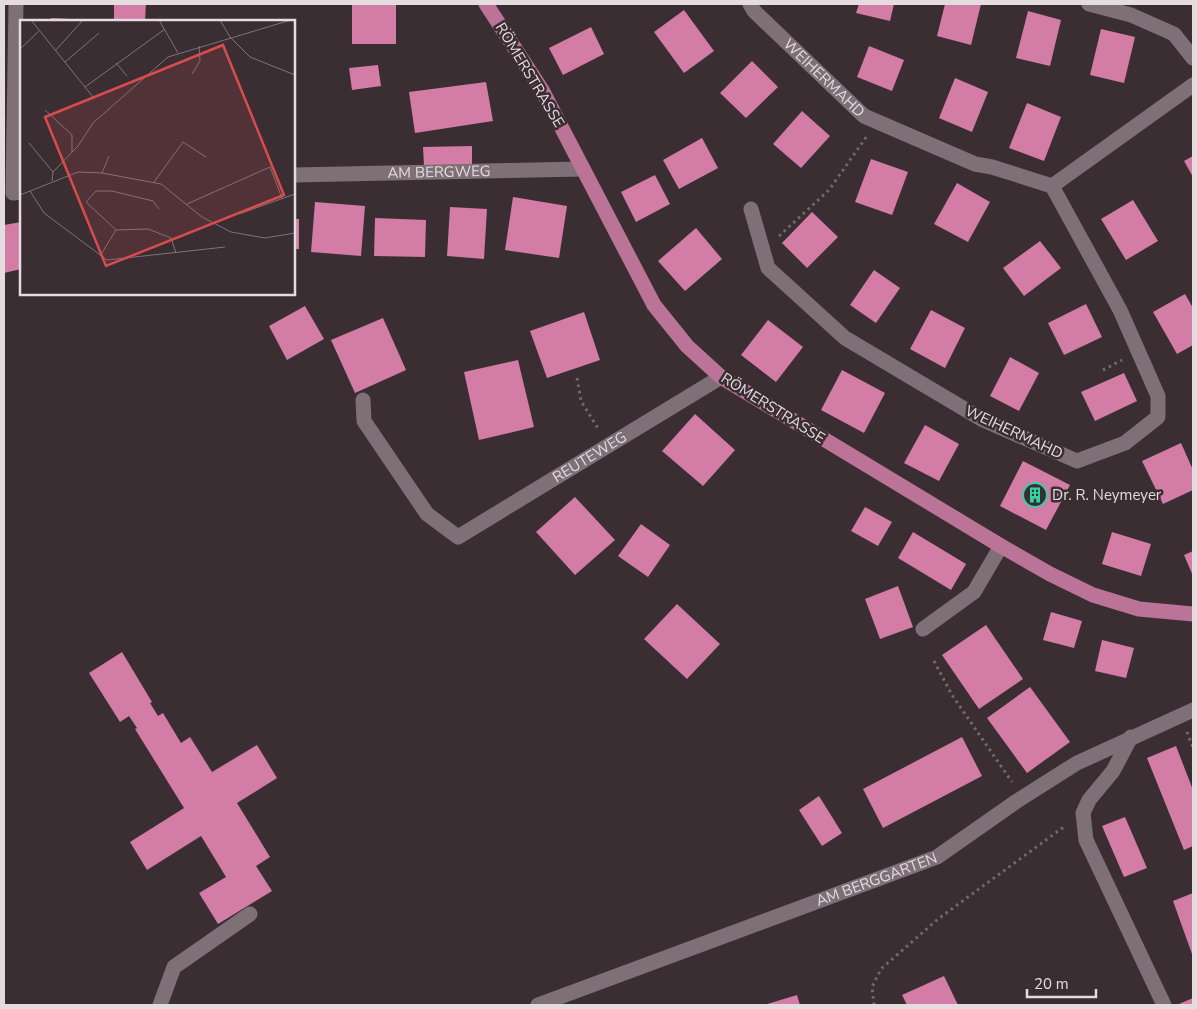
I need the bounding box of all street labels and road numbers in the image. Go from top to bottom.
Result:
street label: RÖMERSTRASSE [491,19,569,131]
street label: WEIHERMAHD [779,34,869,122]
street label: AM BERGWEG [387,161,491,183]
street label: RÖMERSTRASSE [717,368,829,448]
street label: WEIHERMAHD [962,401,1066,463]
street label: REUTEWEG [549,427,630,487]
street label: AM BERGGARTEN [813,848,940,911]

